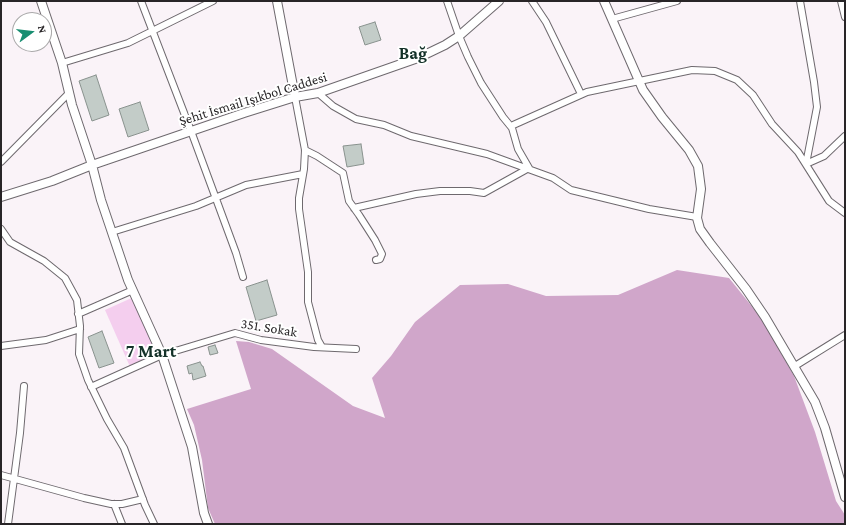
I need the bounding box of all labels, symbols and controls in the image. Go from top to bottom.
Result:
north arrow [12,12,52,52]
text: N [36,24,49,34]
district label: Bağ [399,42,427,64]
street label: Şehit İsmail Işıkbol Caddesi [177,69,329,129]
street label: 351. Sokak [240,315,298,341]
district label: 7 Mart [126,340,176,362]

